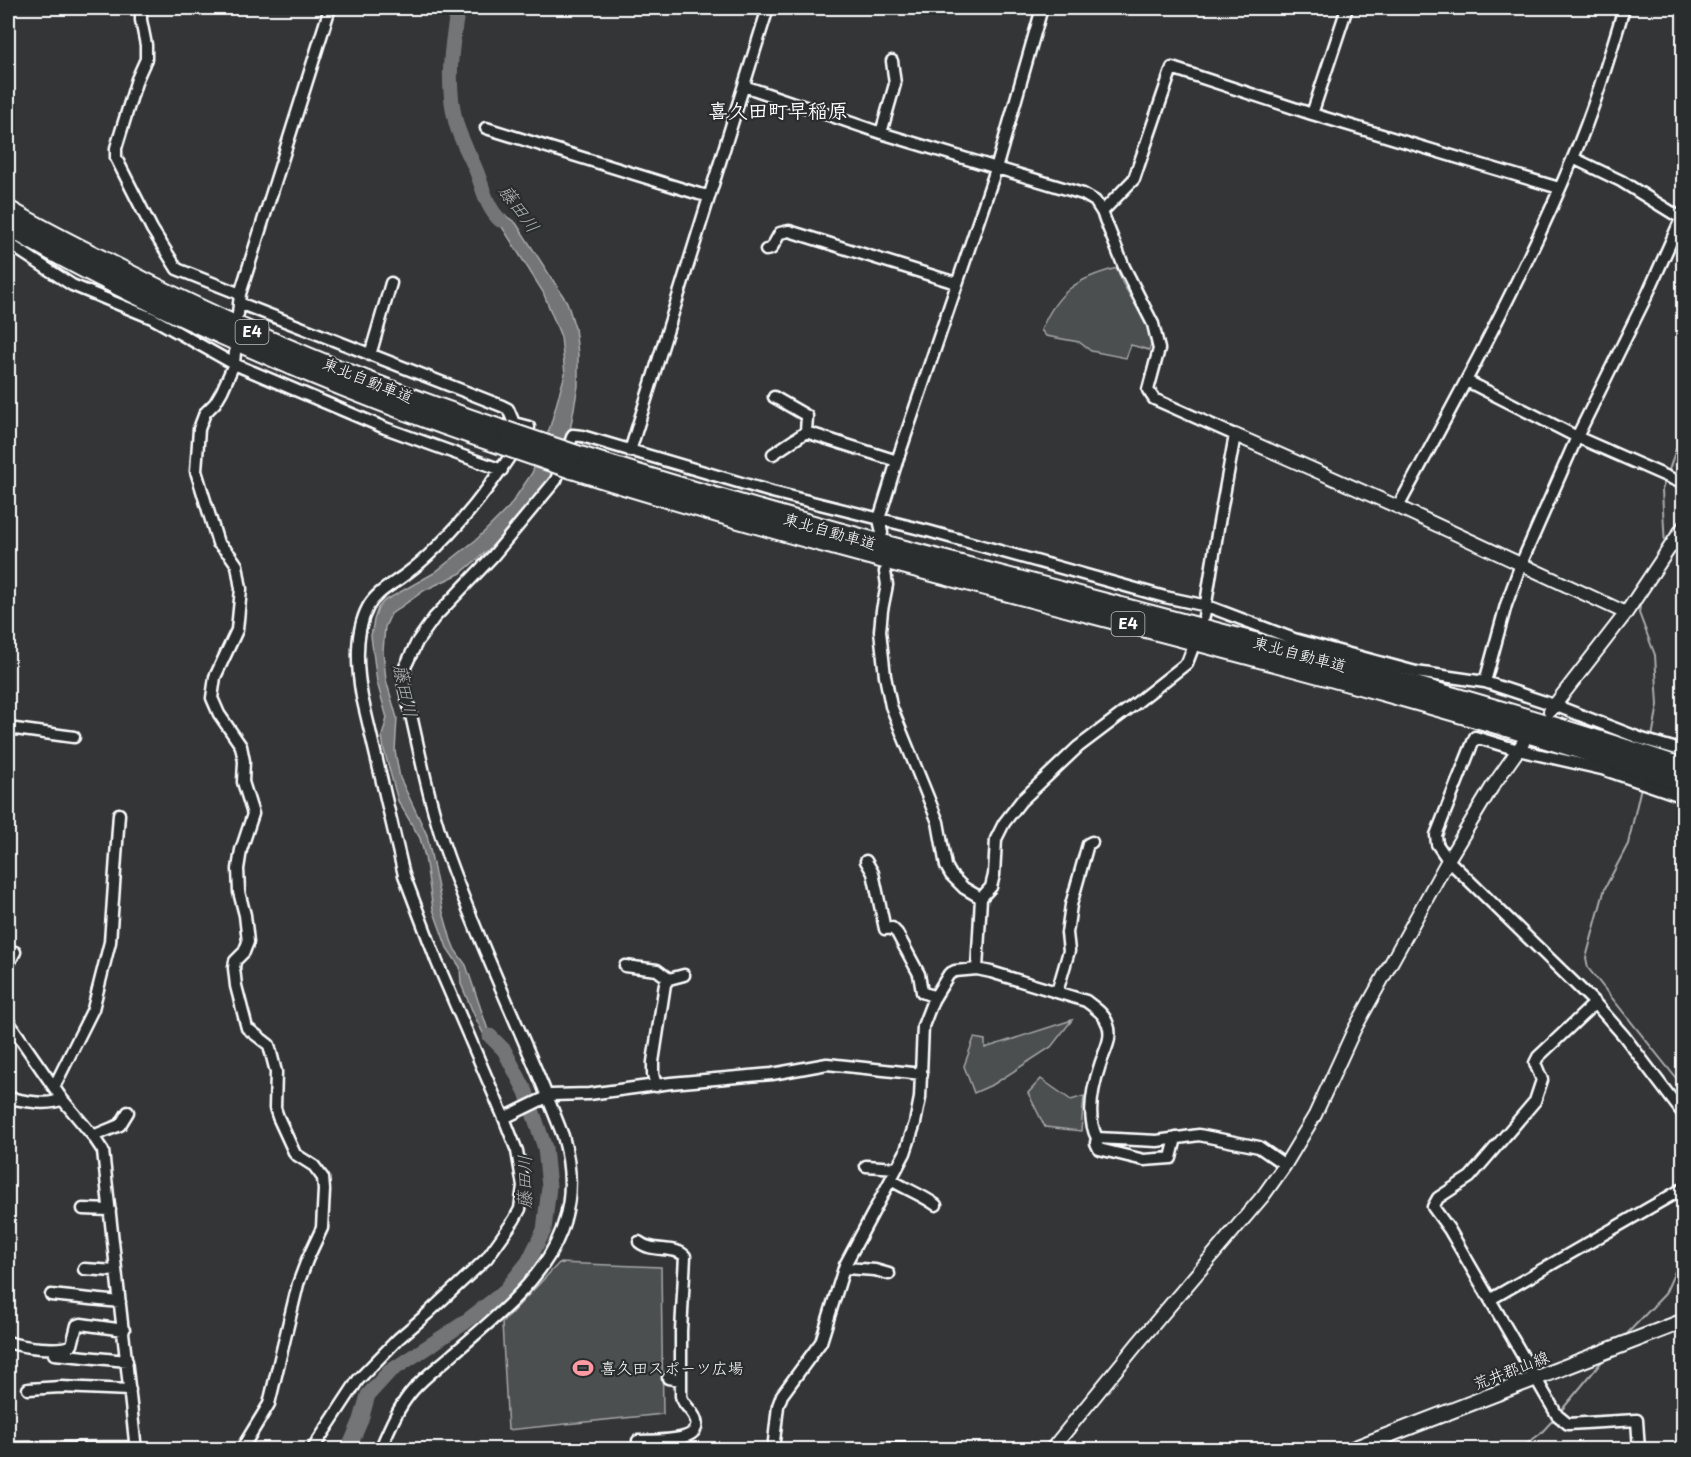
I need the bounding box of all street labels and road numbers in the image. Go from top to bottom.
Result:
road number: E4 [236,320,268,344]
street label: 東北自動車道 [319,350,417,408]
street label: 東北自動車道 [781,505,880,555]
road number: E4 [1112,612,1144,636]
street label: 東北自動車道 [1251,629,1350,677]
street label: 荒井郡山線 [1469,1344,1552,1395]

